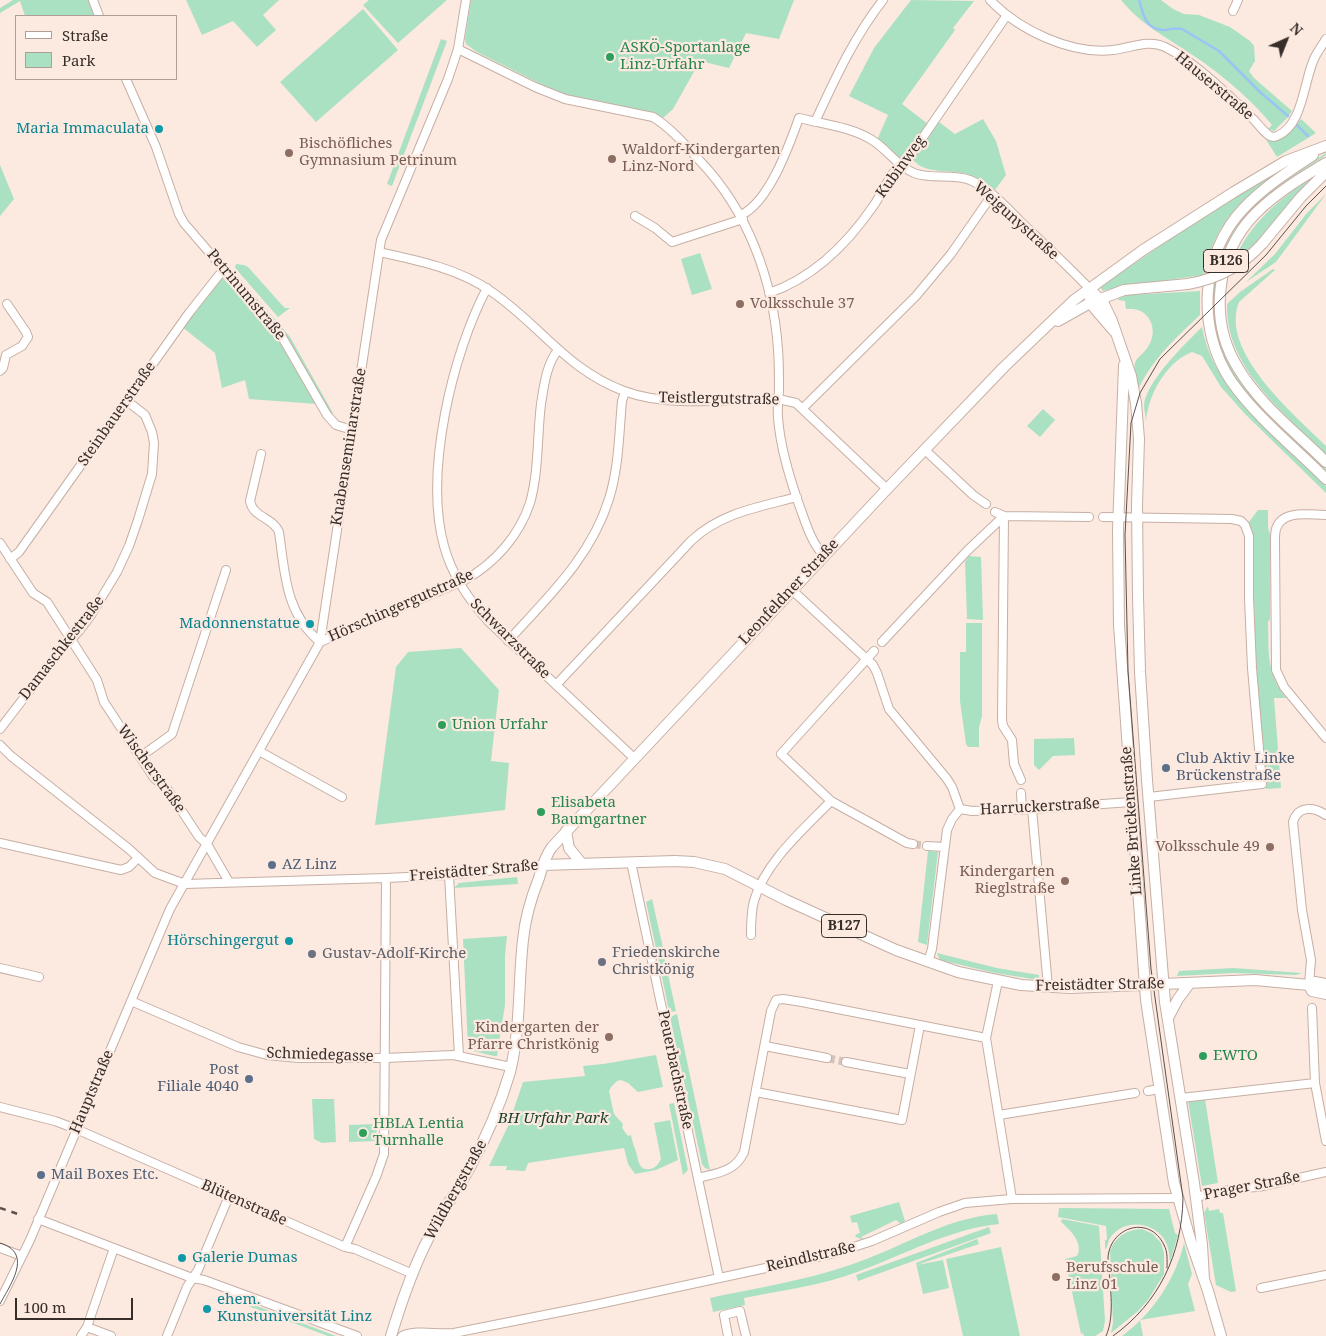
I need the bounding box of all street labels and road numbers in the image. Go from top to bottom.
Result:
street label: Hauserstraße [1171,48,1257,124]
street label: Kubinweg [872,132,930,202]
street label: Weigunystraße [970,178,1062,264]
street label: Petrinumstraße [203,246,289,344]
road number: B126 [1204,250,1248,272]
street label: Steinbauerstraße [74,358,160,470]
street label: Knabenseminarstraße [328,367,370,527]
street label: Teistlergutstraße [658,389,780,409]
street label: Leonfeldner Straße [735,535,843,649]
street label: Hörschingergutstraße [326,566,476,646]
street label: Damaschkestraße [16,592,108,704]
street label: Schwarzstraße [466,595,554,683]
street label: Wischerstraße [113,722,189,816]
street label: Linke Brückenstraße [1118,746,1146,896]
street label: Harruckerstraße [980,795,1100,819]
street label: Freistädter Straße [409,856,539,886]
road number: B127 [822,914,866,938]
street label: Freistädter Straße [1035,975,1165,995]
street label: Peuerbachstraße [654,1009,696,1131]
street label: Schmiedegasse [266,1044,374,1066]
street label: Hauptstraße [66,1047,118,1137]
street label: Wildbergstraße [421,1137,491,1243]
street label: Prager Straße [1202,1168,1302,1204]
street label: Blütenstraße [198,1176,290,1230]
street label: Reindlstraße [765,1238,857,1276]

